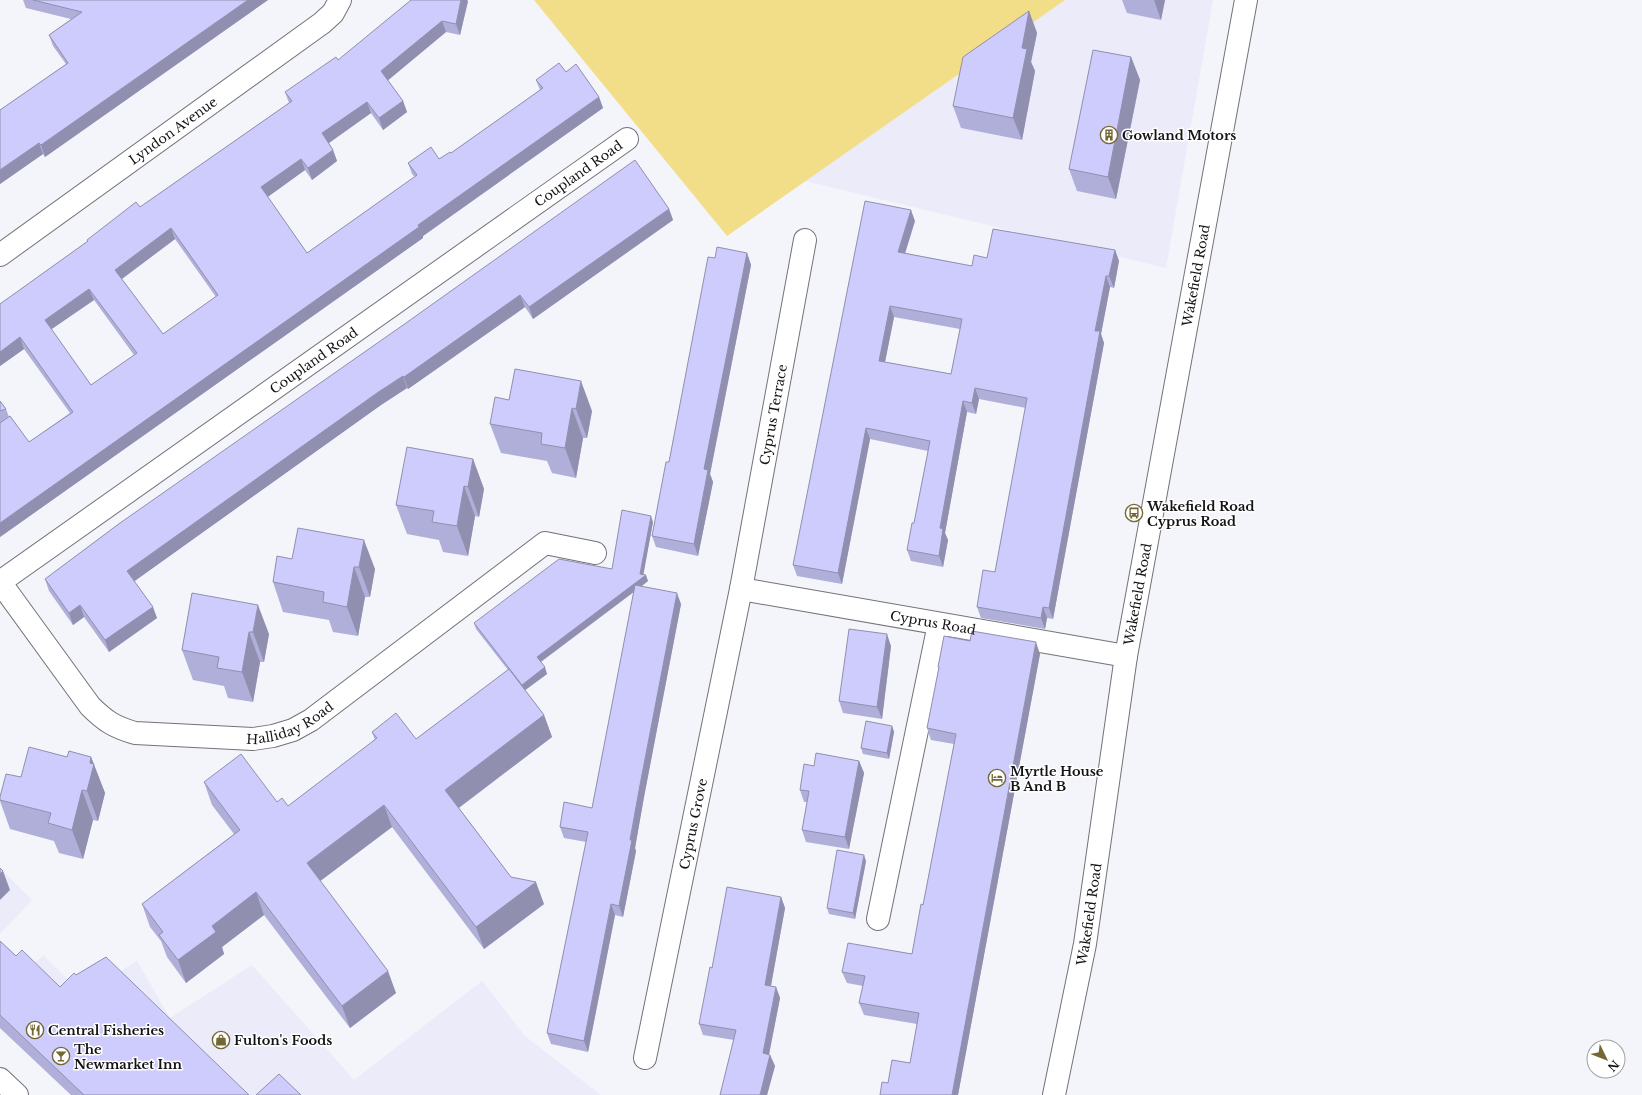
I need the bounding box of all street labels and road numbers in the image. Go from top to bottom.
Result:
street label: Lyndon Avenue [125,93,220,168]
street label: Coupland Road [531,136,626,210]
street label: Wakefield Road [1178,223,1213,329]
street label: Coupland Road [266,323,361,397]
street label: Cyprus Terrace [755,363,791,466]
street label: Wakefield Road [1119,541,1155,648]
street label: Cyprus Road [889,607,978,638]
street label: Halliday Road [246,698,337,748]
street label: Cyprus Grove [675,777,711,871]
street label: Wakefield Road [1072,862,1105,968]

